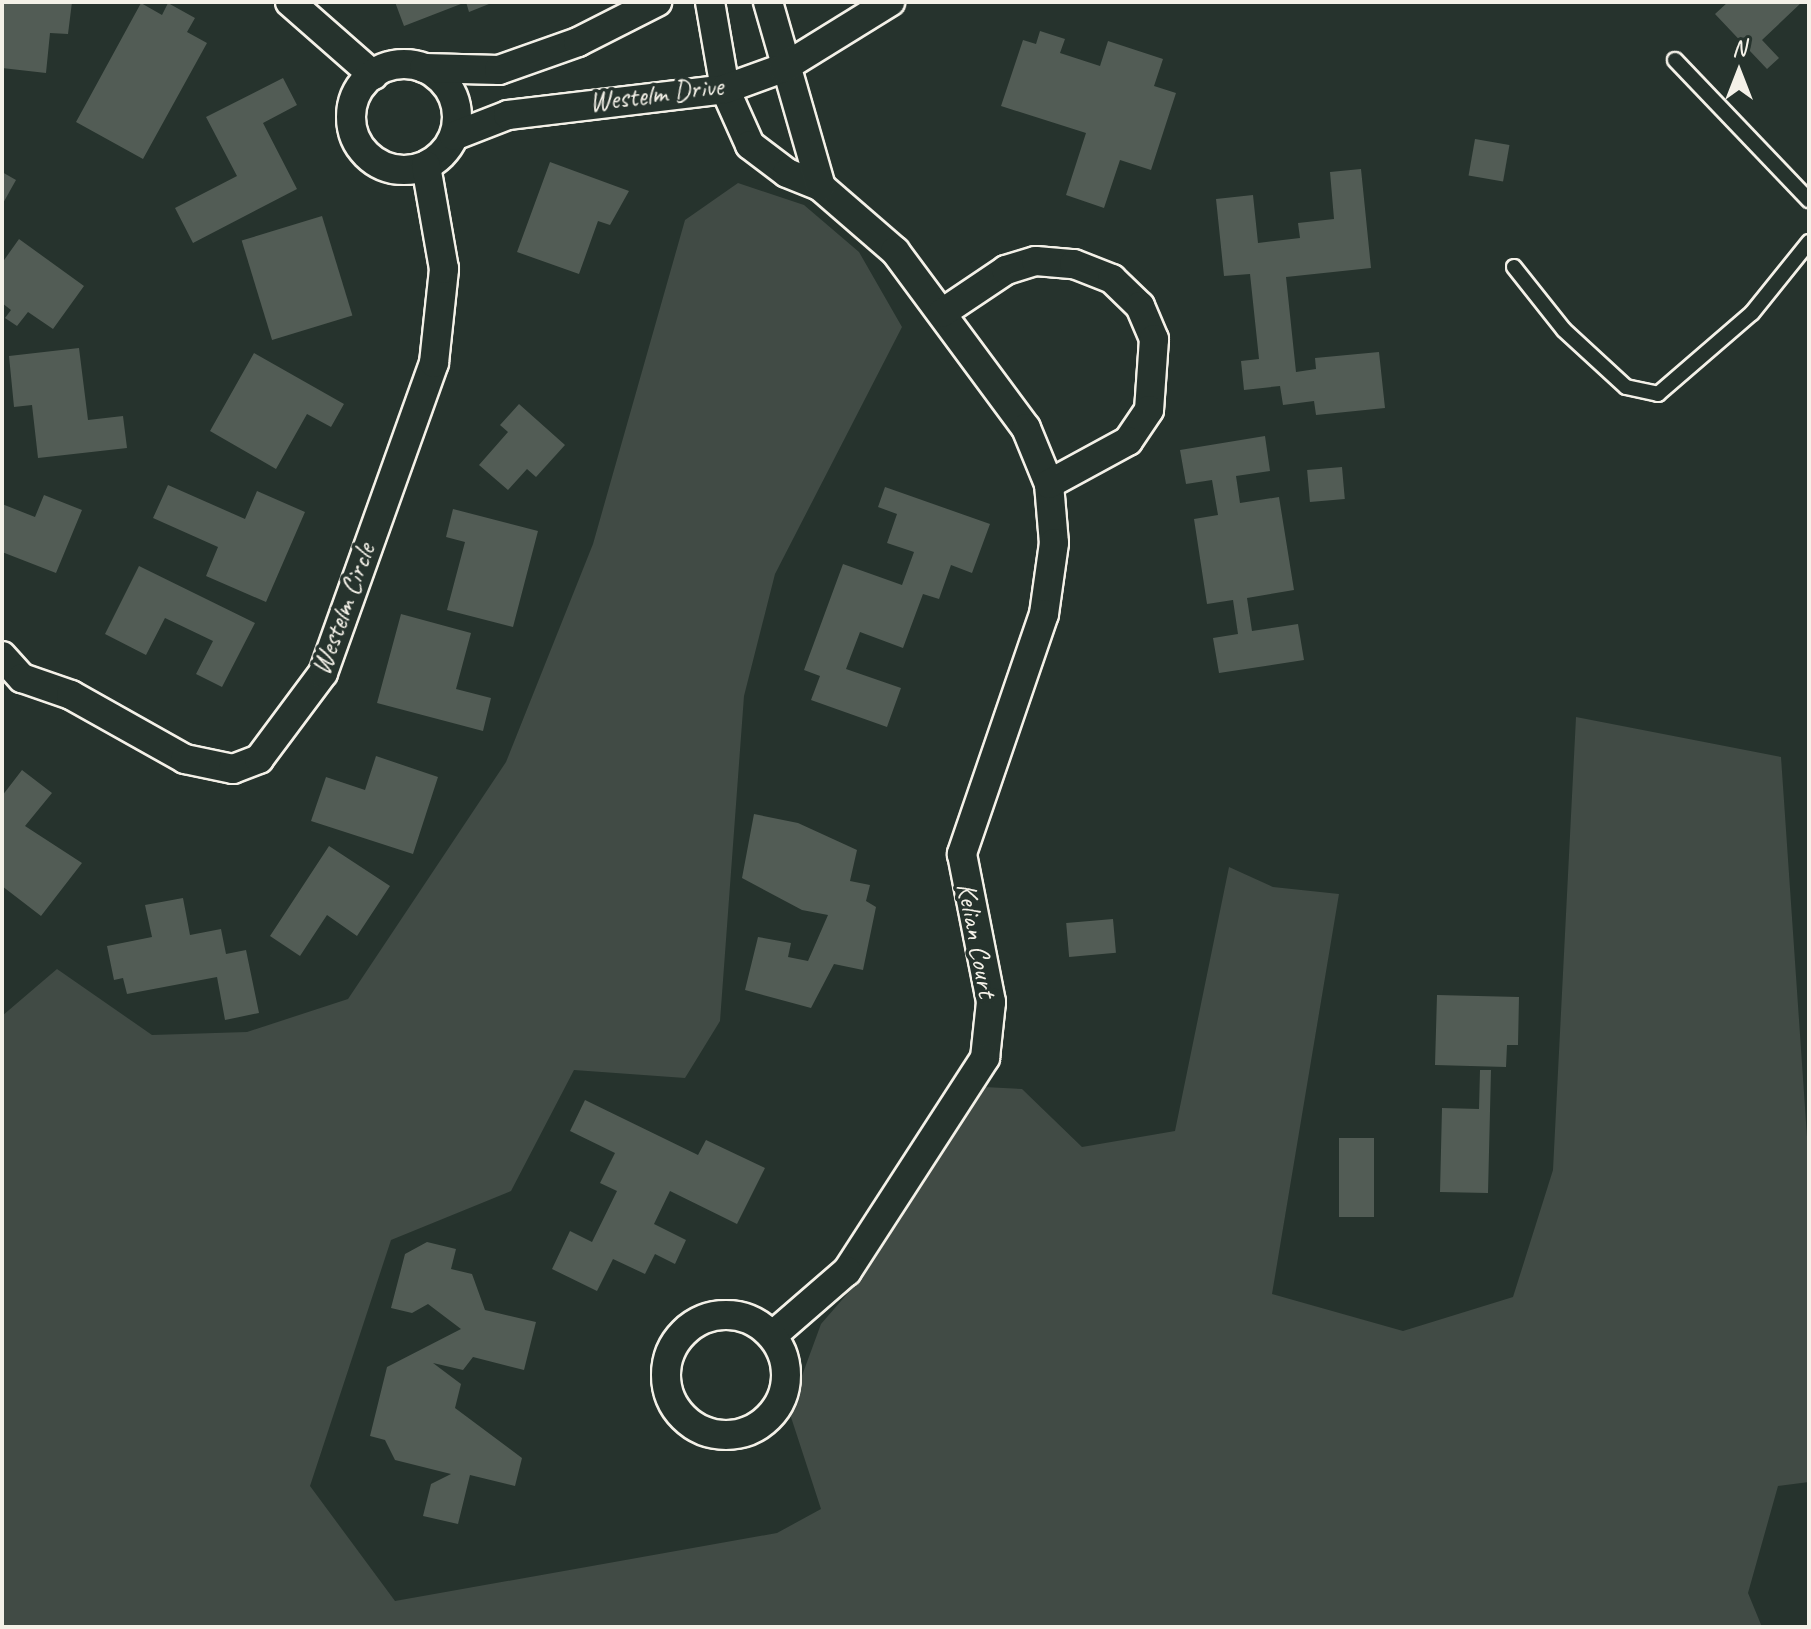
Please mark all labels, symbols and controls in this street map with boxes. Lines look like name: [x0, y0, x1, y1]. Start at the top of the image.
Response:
north arrow: [1699, 32, 1779, 112]
text: N: [1732, 34, 1746, 62]
street label: Westelm Drive: [587, 69, 725, 119]
street label: Westelm Circle: [304, 539, 382, 679]
street label: Kelian Court: [949, 880, 1005, 1000]

